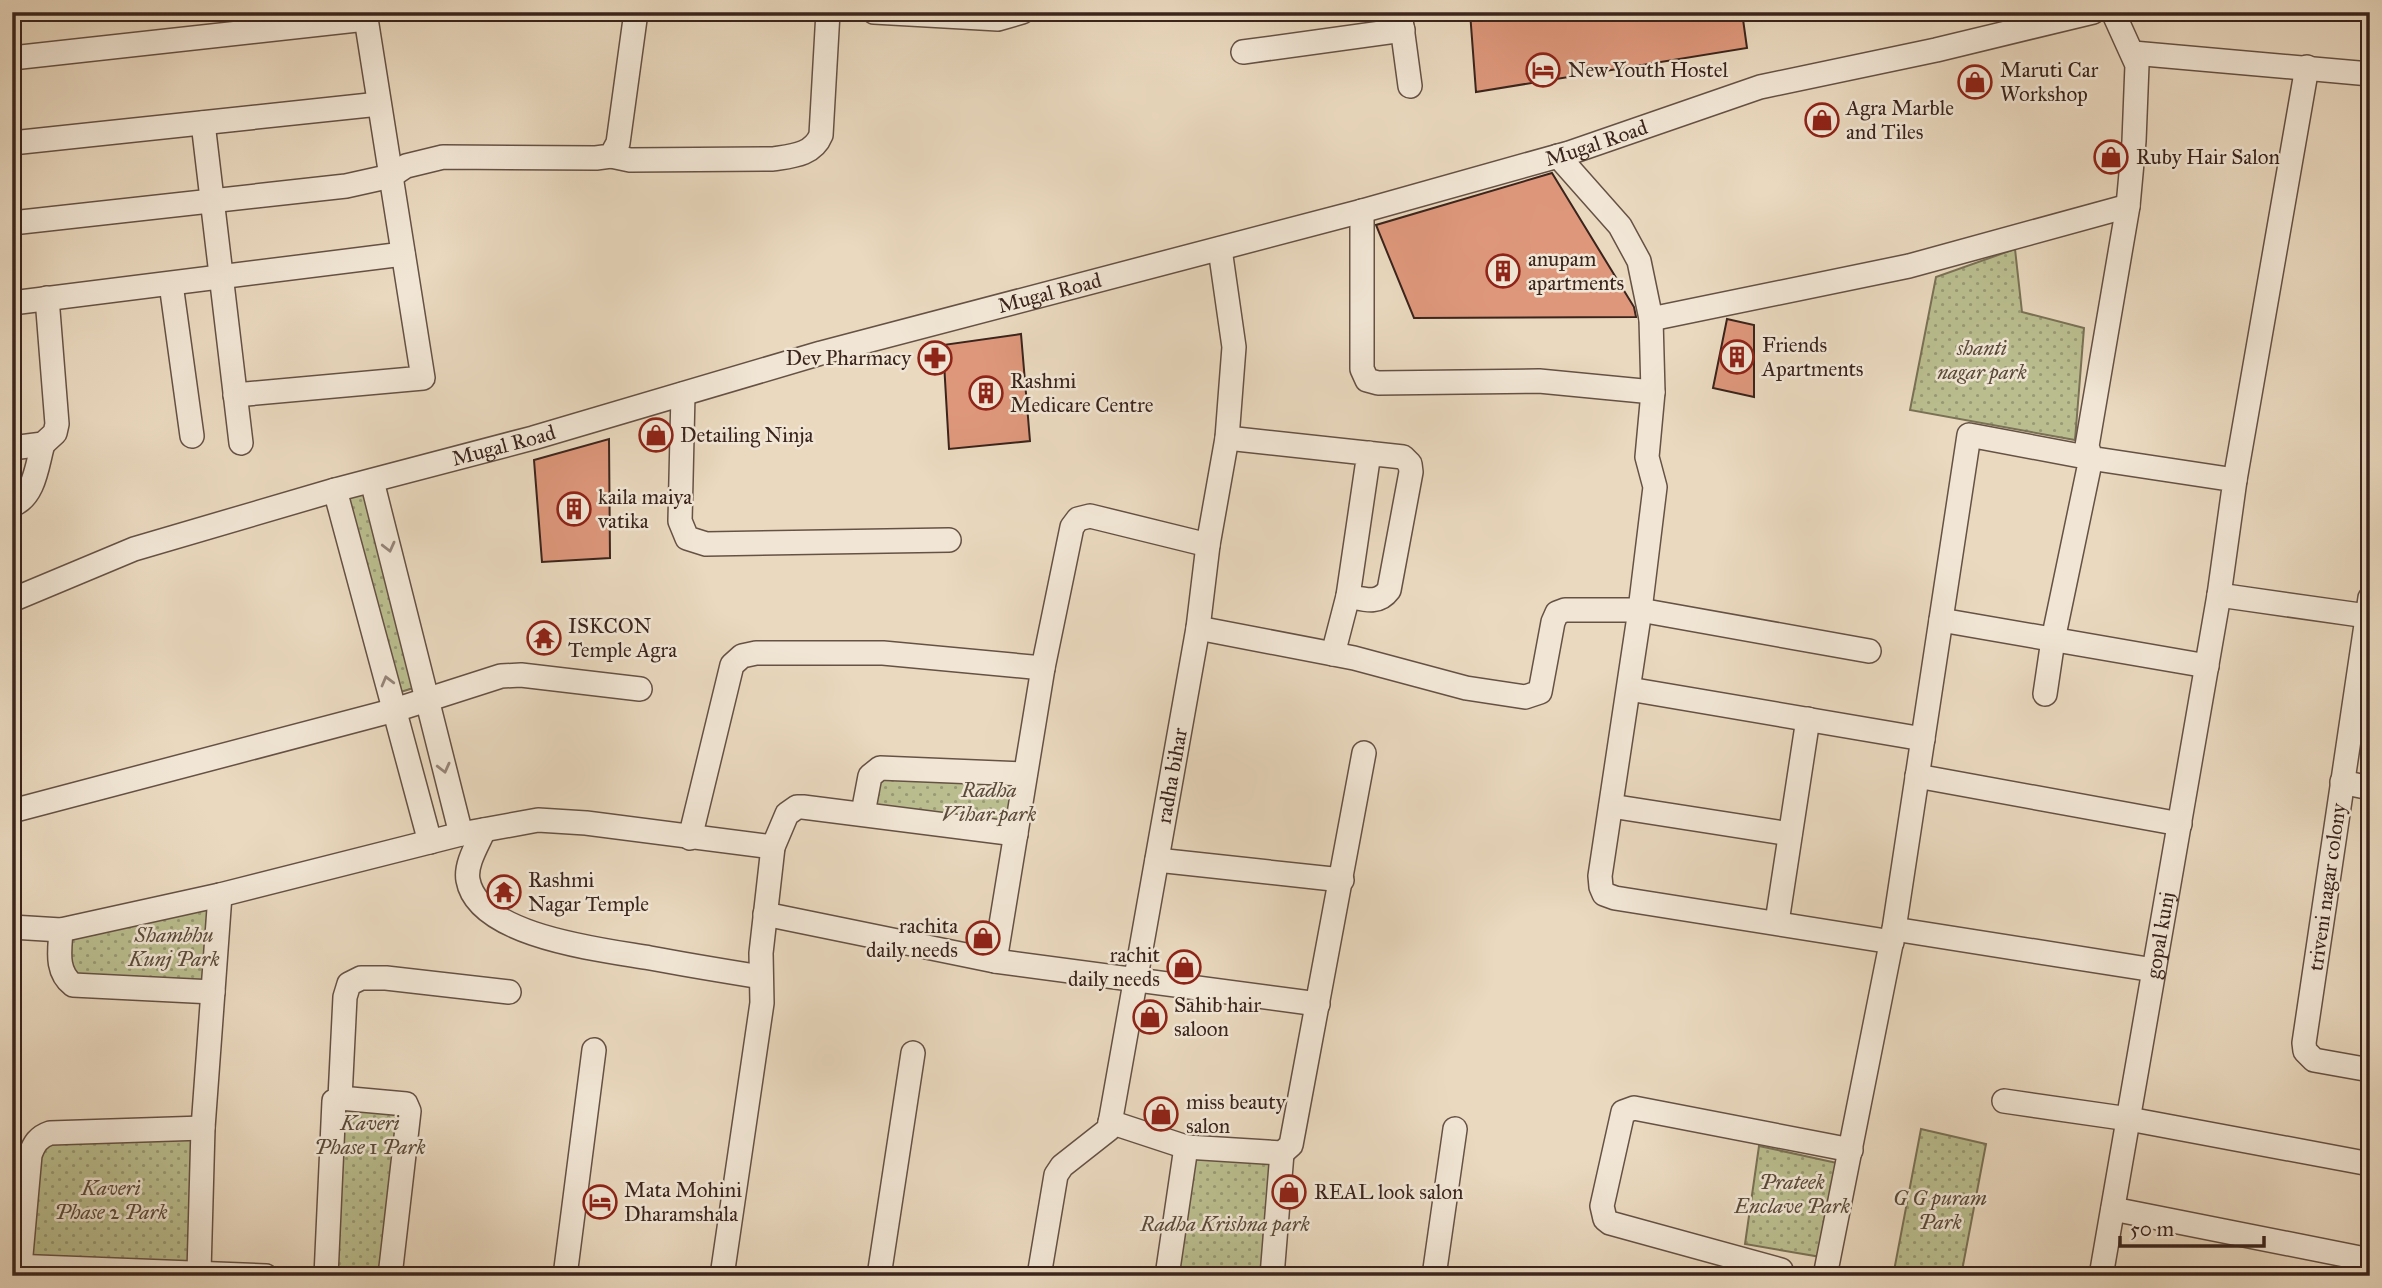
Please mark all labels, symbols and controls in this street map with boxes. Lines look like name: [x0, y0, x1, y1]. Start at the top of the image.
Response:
hotel icon: New Youth Hostel: [1524, 51, 1562, 89]
place label: New Youth Hostel: [1568, 57, 1728, 83]
place label: Maruti Car Workshop: [2000, 57, 2099, 107]
shop icon: Maruti Car Workshop: [1956, 63, 1994, 101]
place label: Agra Marble and Tiles: [1845, 95, 1954, 145]
shop icon: Agra Marble and Tiles: [1803, 101, 1841, 139]
street label: Mugal Road: [1542, 114, 1651, 172]
shop icon: Ruby Hair Salon: [2092, 138, 2130, 176]
place label: Ruby Hair Salon: [2136, 144, 2280, 170]
place label: anupam apartments: [1528, 246, 1624, 296]
building icon: anupam apartments: [1484, 252, 1522, 290]
street label: Mugal Road: [995, 267, 1105, 319]
place label: Friends Apartments: [1761, 332, 1864, 382]
park label: shanti nagar park: [1937, 335, 2028, 385]
building icon: Friends Apartments: [1718, 338, 1756, 376]
pharmacy icon: Dev Pharmacy: [916, 339, 954, 377]
place label: Dev Pharmacy: [785, 345, 912, 371]
place label: Rashmi Medicare Centre: [1010, 368, 1154, 418]
building icon: Rashmi Medicare Centre: [967, 374, 1005, 412]
shop icon: Detailing Ninja: [637, 416, 675, 454]
street label: Mugal Road: [449, 419, 559, 472]
place label: Detailing Ninja: [680, 422, 814, 448]
place label: kaila maiya vatika: [597, 484, 692, 534]
building icon: kaila maiya vatika: [555, 490, 593, 528]
one-way arrow: [381, 541, 395, 553]
place label: ISKCON Temple Agra: [568, 613, 677, 663]
temple icon: ISKCON Temple Agra: [525, 619, 563, 657]
one-way arrow: [381, 675, 395, 687]
street label: radha bihar: [1151, 726, 1193, 825]
one-way arrow: [436, 761, 450, 773]
park label: Radha Vihar park: [942, 777, 1037, 827]
street label: triveni nagar colony: [2302, 800, 2352, 973]
place label: Rashmi Nagar Temple: [528, 867, 649, 917]
temple icon: Rashmi Nagar Temple: [485, 873, 523, 911]
street label: gopal kunj: [2140, 890, 2180, 980]
place label: rachita daily needs: [866, 913, 958, 963]
shop icon: rachita daily needs: [964, 919, 1002, 957]
park label: Shambhu Kunj Park: [128, 922, 220, 972]
place label: rachit daily needs: [1068, 942, 1161, 992]
shop icon: rachit daily needs: [1165, 948, 1203, 986]
place label: Sahib hair saloon: [1174, 992, 1261, 1042]
shop icon: Sahib hair saloon: [1131, 998, 1169, 1036]
place label: miss beauty salon: [1186, 1089, 1287, 1139]
shop icon: miss beauty salon: [1142, 1095, 1180, 1133]
park label: Kaveri Phase 1 Park: [314, 1110, 426, 1160]
park label: Prateek Enclave Park: [1733, 1169, 1851, 1219]
shop icon: REAL look salon: [1270, 1173, 1308, 1211]
park label: Kaveri Phase 2 Park: [54, 1175, 168, 1225]
place label: Mata Mohini Dharamshala: [624, 1177, 742, 1227]
place label: REAL look salon: [1314, 1179, 1463, 1205]
hotel icon: Mata Mohini Dharamshala: [581, 1183, 619, 1221]
park label: G G puram Park: [1893, 1185, 1987, 1235]
scale bar: [2120, 1204, 2263, 1248]
park label: Radha Krishna park: [1139, 1211, 1310, 1237]
text: 50 m: [2130, 1216, 2175, 1242]

